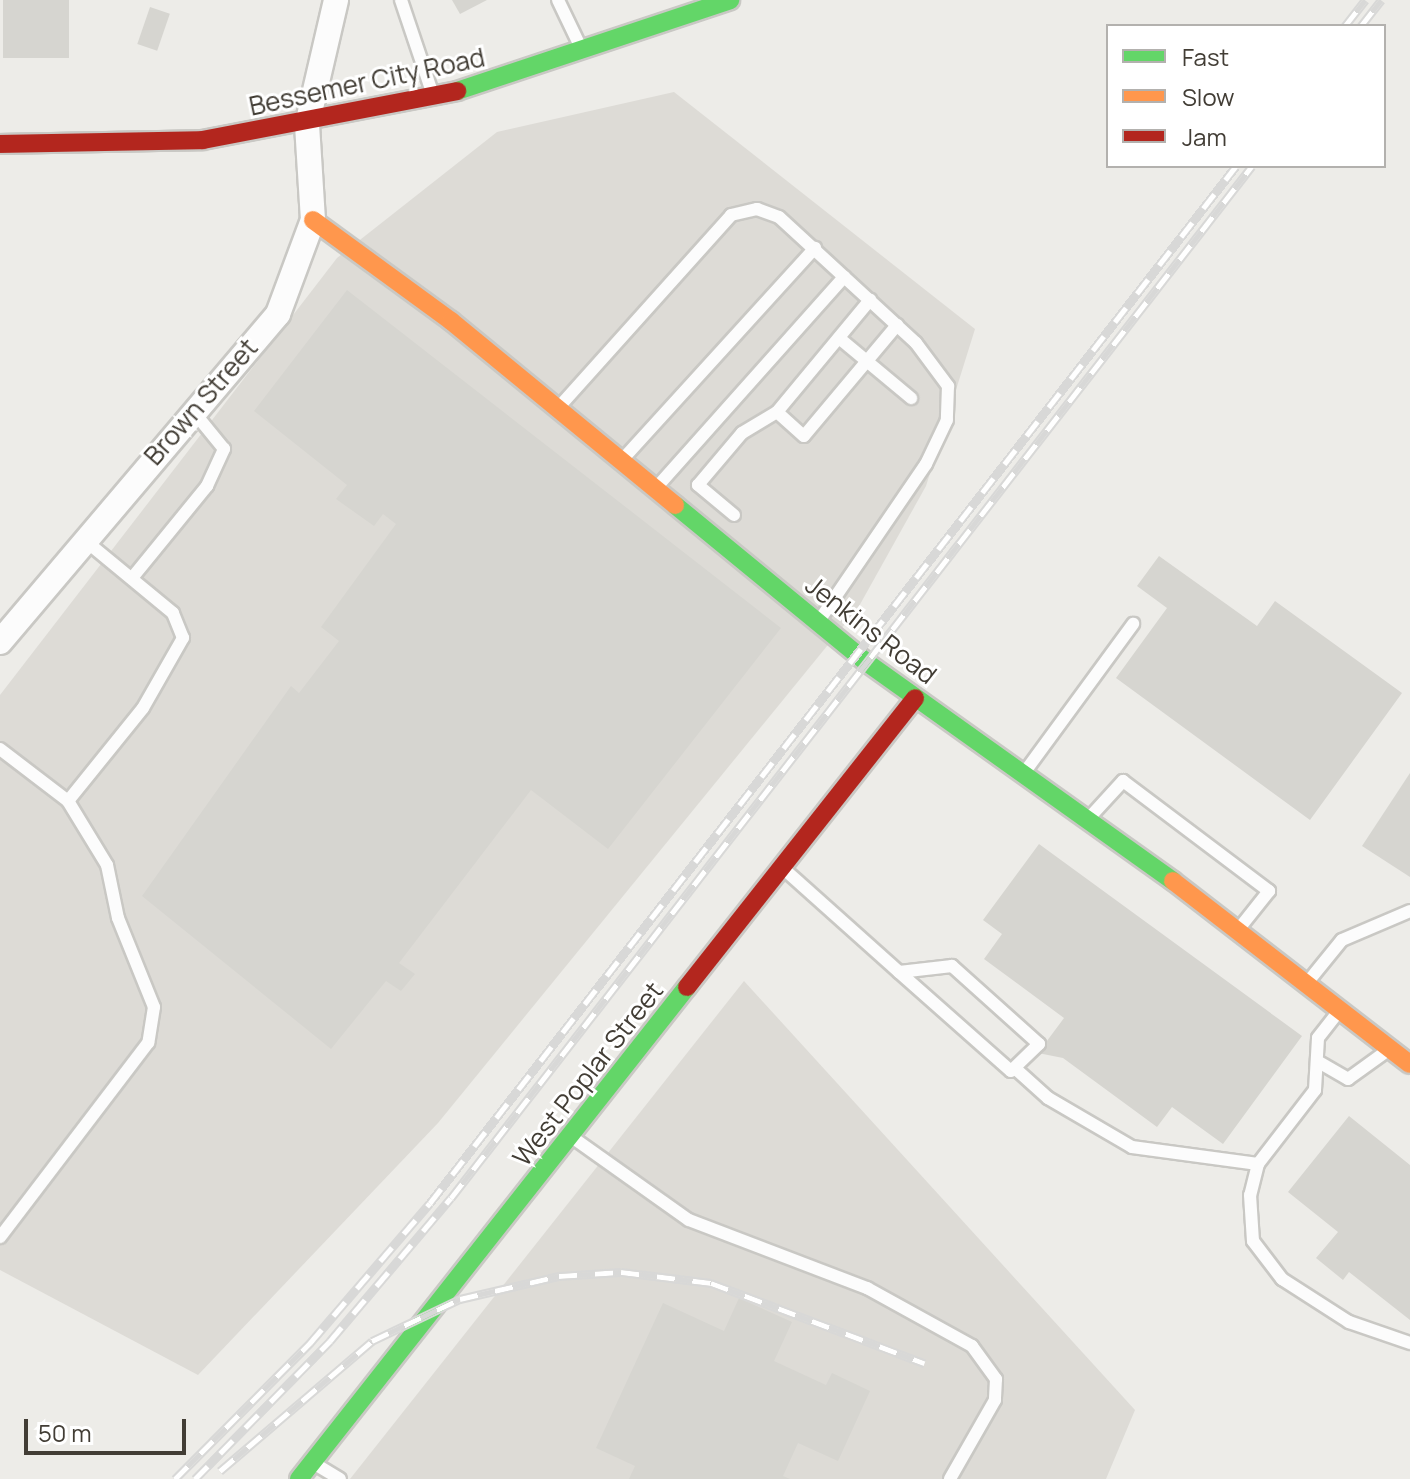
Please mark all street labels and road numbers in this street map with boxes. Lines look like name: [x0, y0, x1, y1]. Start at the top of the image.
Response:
street label: Bessemer City Road: [246, 42, 488, 122]
street label: Brown Street: [138, 333, 264, 471]
street label: Jenkins Road: [799, 569, 943, 691]
street label: West Poplar Street: [506, 976, 670, 1172]

